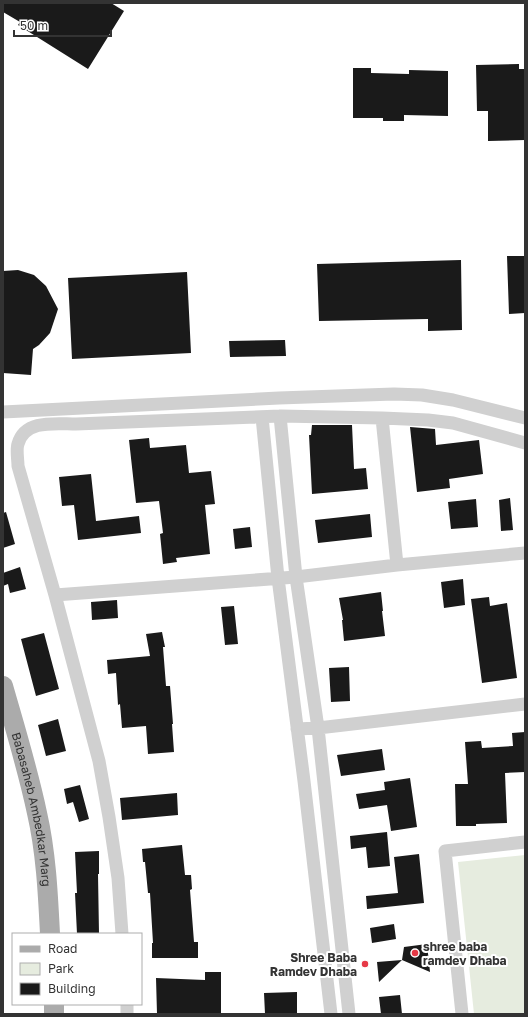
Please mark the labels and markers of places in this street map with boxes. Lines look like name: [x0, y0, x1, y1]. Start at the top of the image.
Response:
place label: shree baba ramdev Dhaba: [423, 939, 507, 968]
marker: shree baba ramdev Dhaba: [410, 948, 420, 958]
place label: Shree Baba Ramdev Dhaba: [270, 950, 357, 979]
marker: Shree Baba Ramdev Dhaba: [360, 959, 370, 969]

